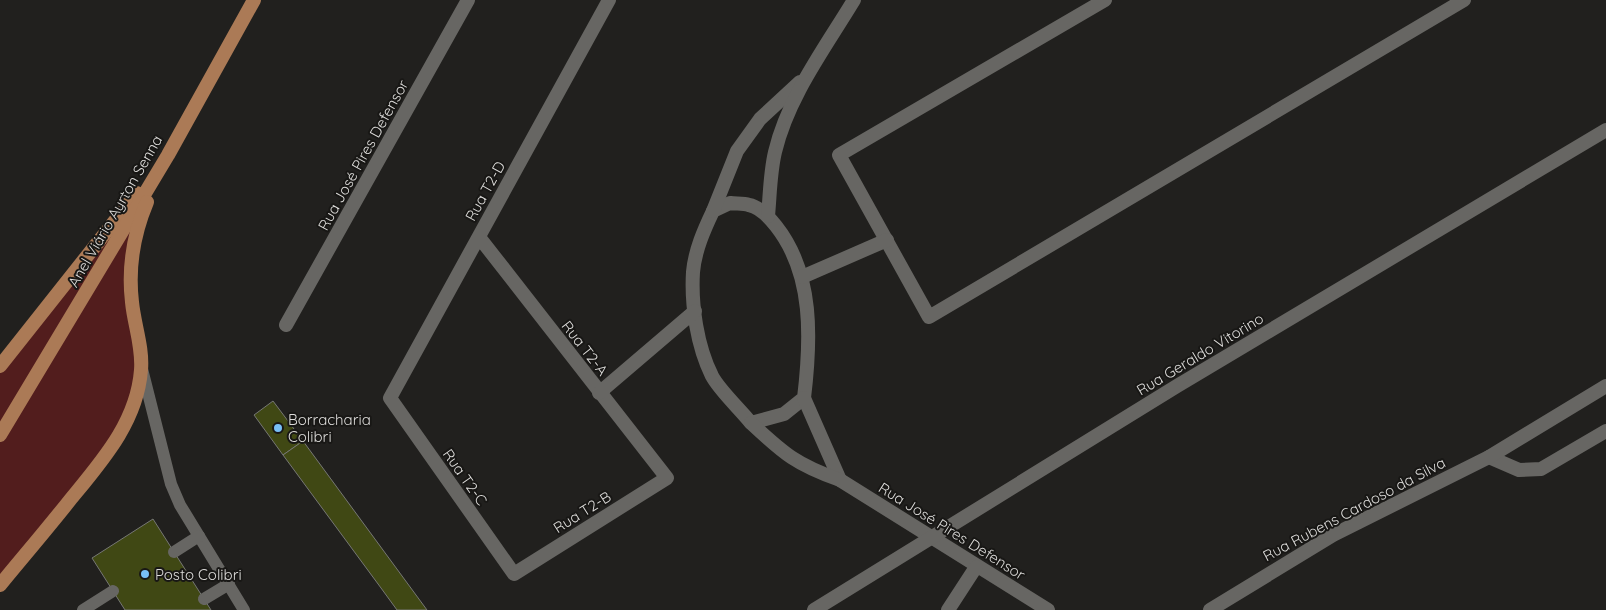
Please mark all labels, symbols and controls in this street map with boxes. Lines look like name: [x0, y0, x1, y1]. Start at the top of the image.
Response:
street label: Rua José Pires Defensor: [314, 76, 412, 234]
street label: Anel Viário Ayrton Senna: [64, 132, 166, 290]
street label: Rua T2-D: [461, 158, 509, 224]
street label: Rua Geraldo Vitorino: [1133, 309, 1267, 399]
street label: Rua T2-A: [558, 317, 613, 380]
place label: Borracharia Colibri: [288, 410, 371, 446]
marker: Borracharia Colibri: [272, 422, 284, 434]
street label: Rua T2-C: [439, 445, 491, 509]
street label: Rua Rubens Cardoso da Silva: [1259, 453, 1449, 565]
street label: Rua José Pires Defensor: [875, 478, 1029, 584]
street label: Rua T2-B: [550, 487, 615, 537]
place label: Posto Colibri: [155, 565, 242, 584]
marker: Posto Colibri: [139, 568, 151, 580]

